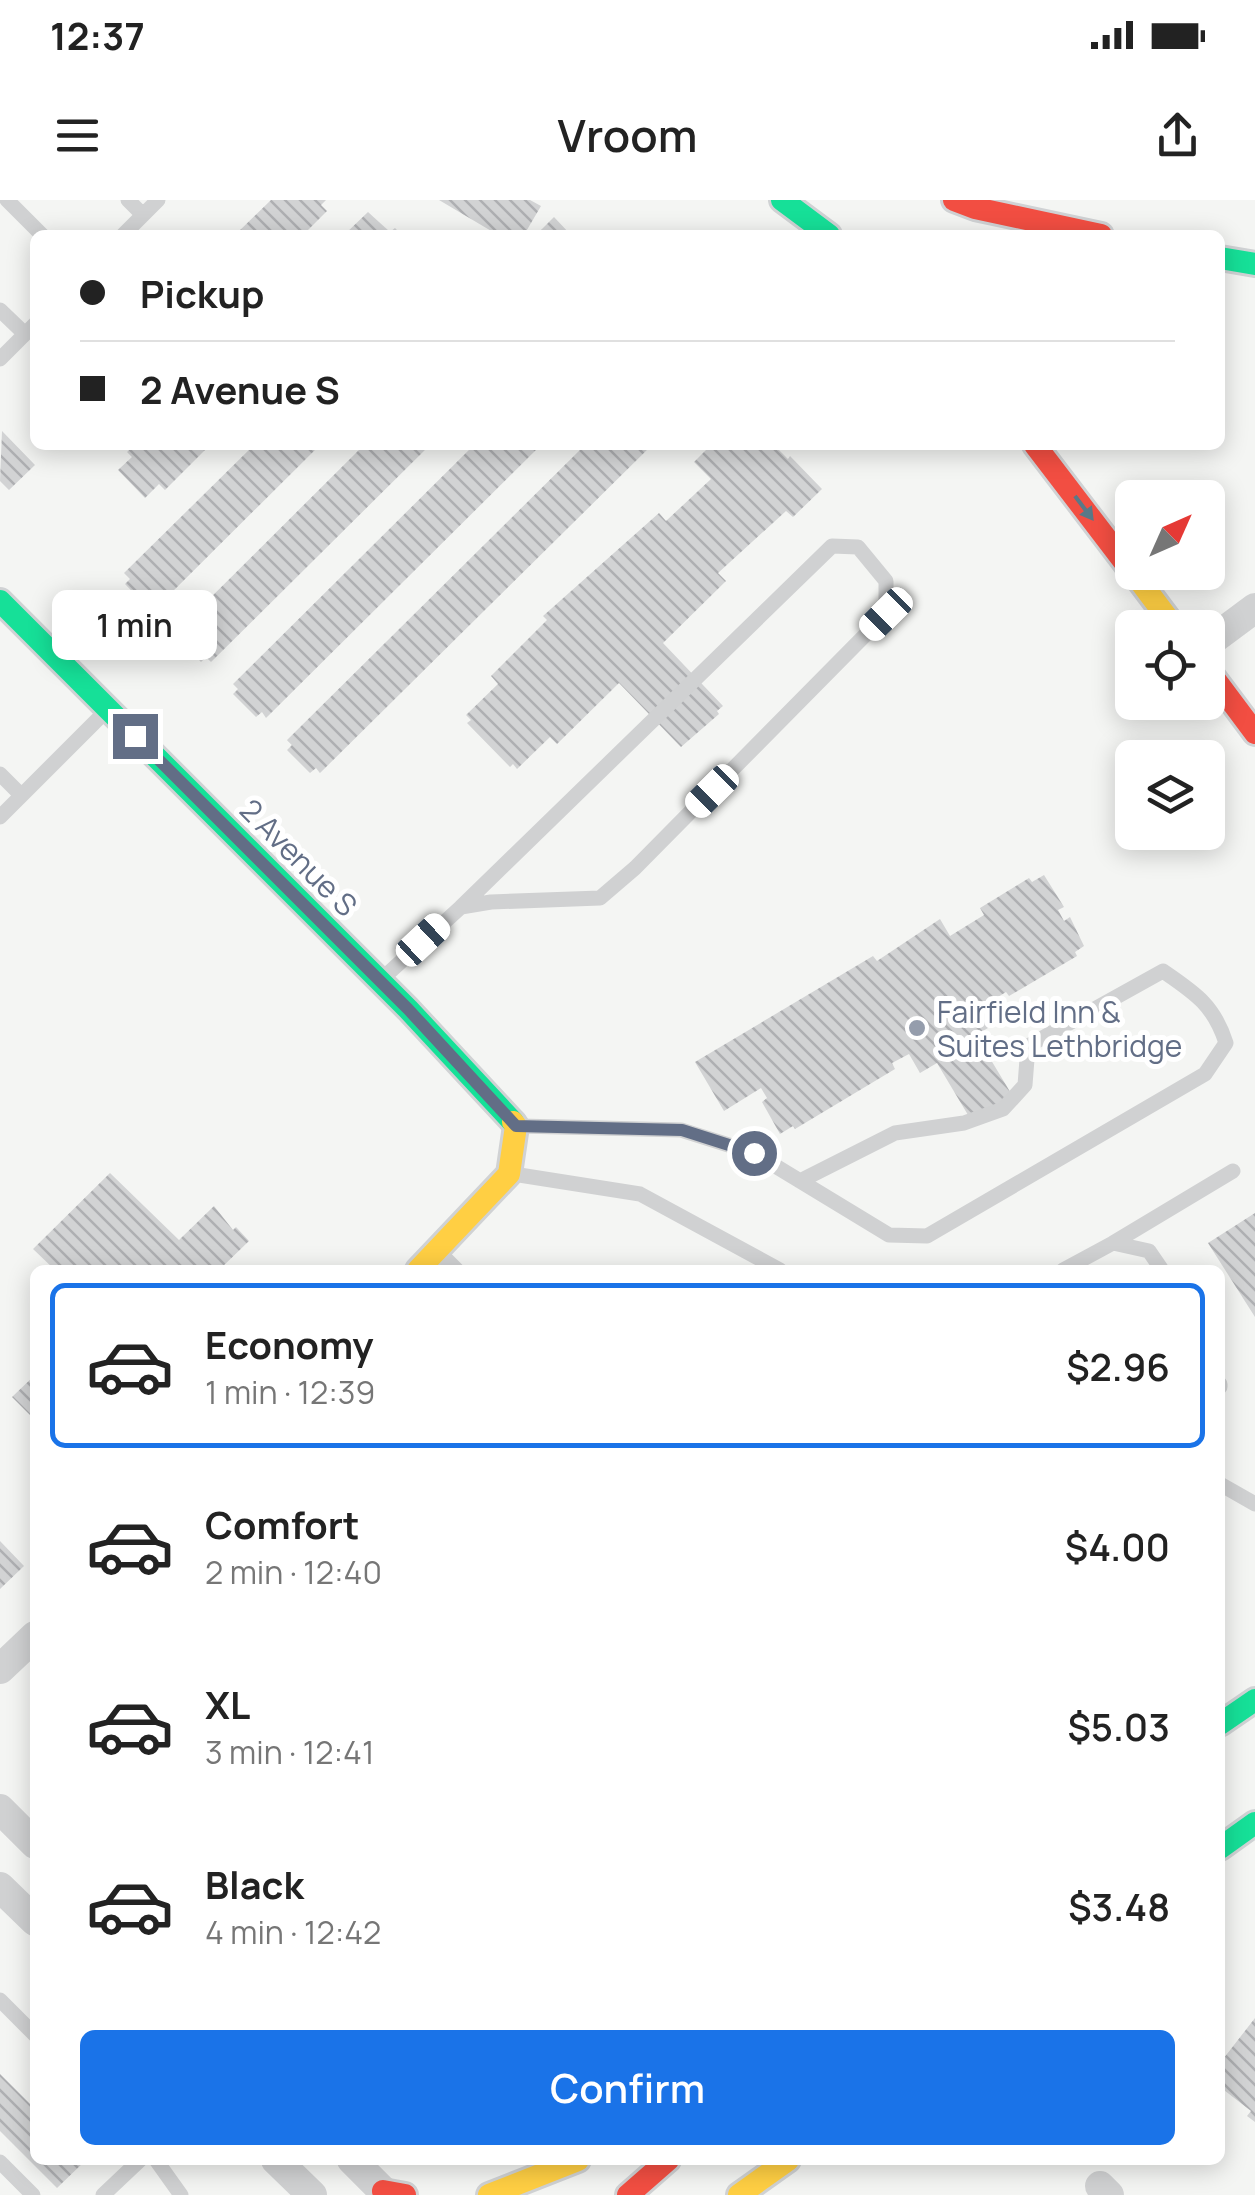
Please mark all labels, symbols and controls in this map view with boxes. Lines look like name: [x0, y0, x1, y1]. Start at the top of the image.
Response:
text: 12:37: [50, 9, 145, 61]
text: Vroom: [558, 104, 697, 166]
icon: menu: [50, 108, 105, 163]
icon: share: [1150, 108, 1205, 163]
text: Pickup: [140, 267, 264, 319]
text: 2 Avenue S: [140, 363, 340, 415]
north arrow: [1115, 480, 1225, 590]
map controls: [1115, 480, 1225, 850]
one-way arrow: [1074, 495, 1094, 521]
car: [854, 582, 918, 646]
callout: 1 min: [52, 591, 218, 661]
text: 1 min: [96, 603, 173, 647]
button: locate: [1115, 610, 1225, 720]
route end: [113, 714, 158, 759]
button: layers: [1115, 740, 1225, 850]
car: [680, 759, 744, 823]
street label: 2 Avenue S: [231, 789, 367, 925]
car: [391, 909, 455, 971]
place label: Fairfield Inn & Suites Lethbridge: [937, 991, 1182, 1066]
marker: Fairfield Inn & Suites Lethbridge: [906, 1017, 928, 1039]
route start: [732, 1131, 777, 1176]
text: Economy: [205, 1318, 374, 1370]
icon: car: [85, 1321, 175, 1411]
text: $2.96: [1066, 1340, 1170, 1392]
text: 1 min · 12:39: [205, 1370, 375, 1414]
text: Comfort: [205, 1498, 359, 1550]
icon: car: [85, 1501, 175, 1591]
text: $4.00: [1065, 1520, 1170, 1572]
text: 2 min · 12:40: [205, 1550, 382, 1594]
text: XL: [205, 1678, 250, 1730]
icon: car: [85, 1681, 175, 1771]
text: $5.03: [1067, 1700, 1170, 1752]
text: 3 min · 12:41: [205, 1730, 374, 1774]
text: Black: [205, 1858, 304, 1910]
icon: car: [85, 1861, 175, 1951]
text: $3.48: [1068, 1880, 1170, 1932]
text: 4 min · 12:42: [205, 1910, 381, 1954]
button: Confirm: [80, 2030, 1175, 2145]

